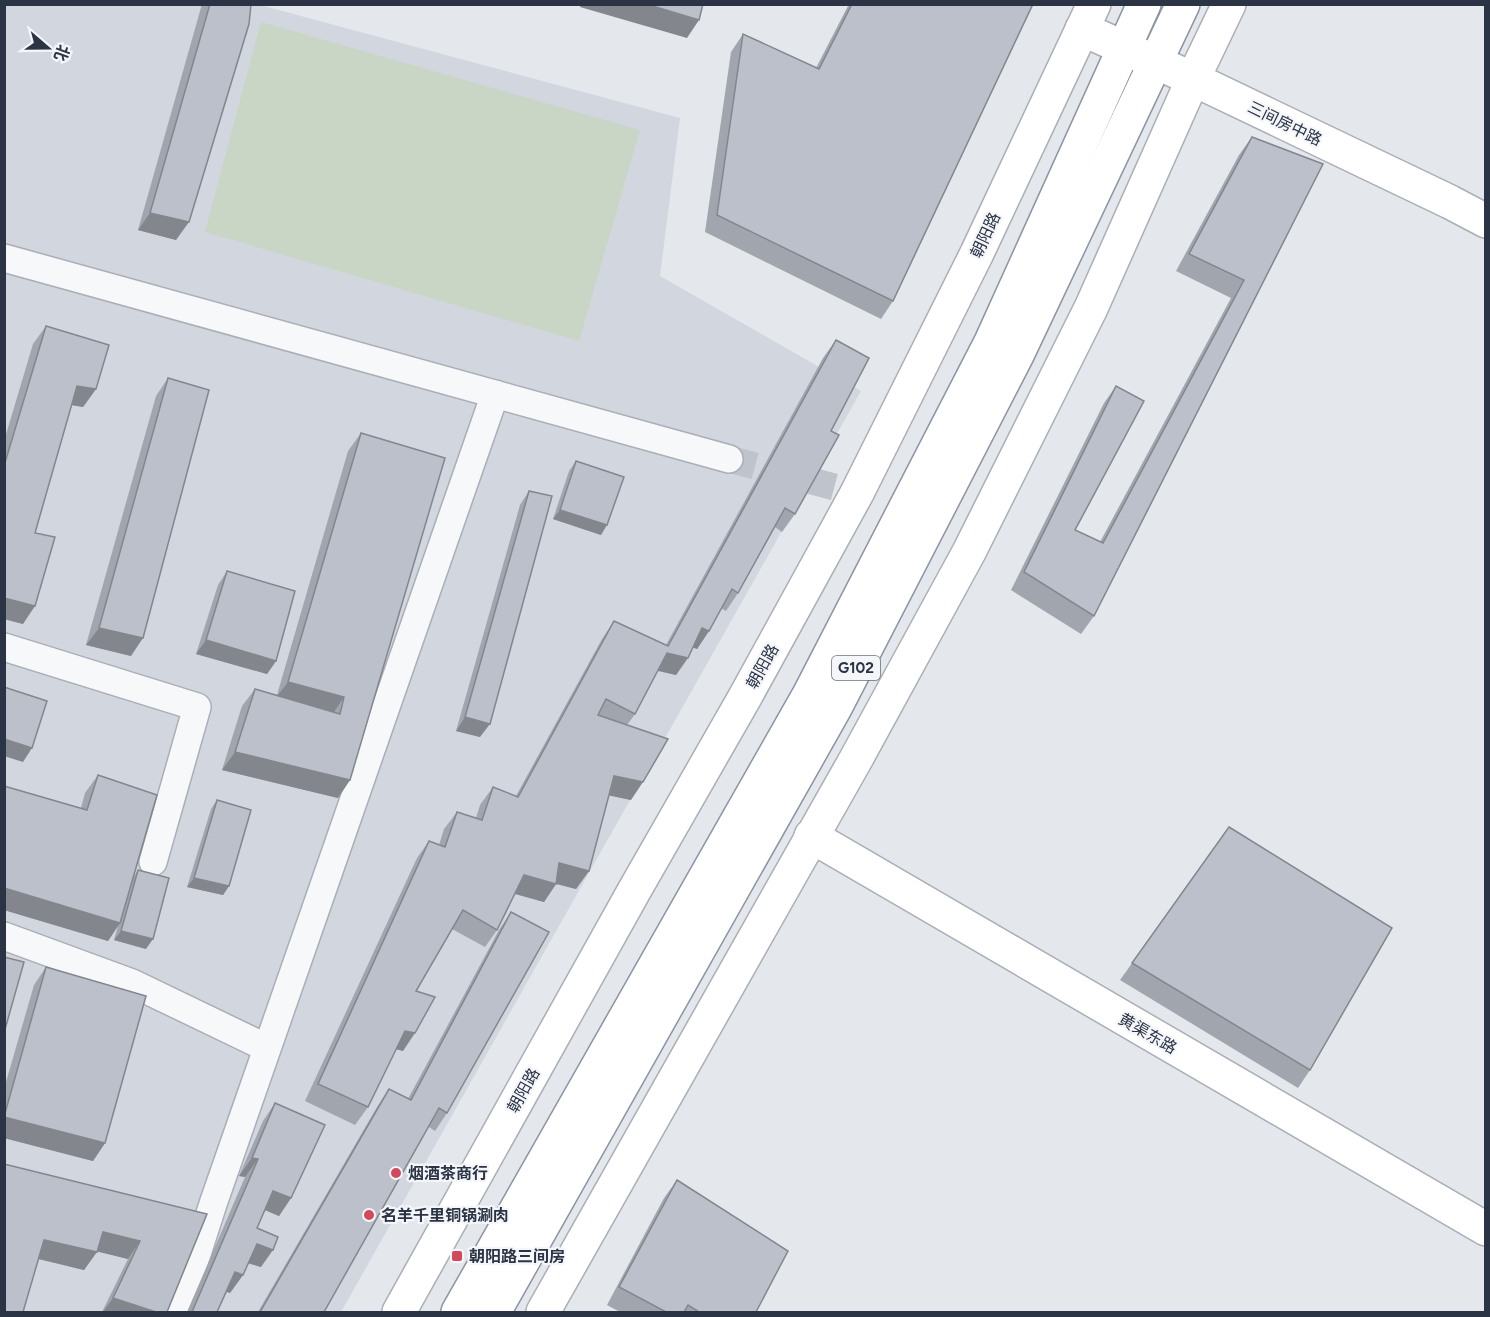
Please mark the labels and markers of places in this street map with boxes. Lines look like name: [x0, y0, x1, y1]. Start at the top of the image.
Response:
place label: 烟酒茶商行: [408, 1164, 488, 1183]
marker: 烟酒茶商行: [389, 1166, 403, 1180]
place label: 名羊千里铜锅涮肉: [381, 1206, 509, 1225]
marker: 名羊千里铜锅涮肉: [362, 1208, 376, 1222]
place label: 朝阳路三间房: [469, 1247, 565, 1266]
marker: 朝阳路三间房: [450, 1249, 464, 1263]

